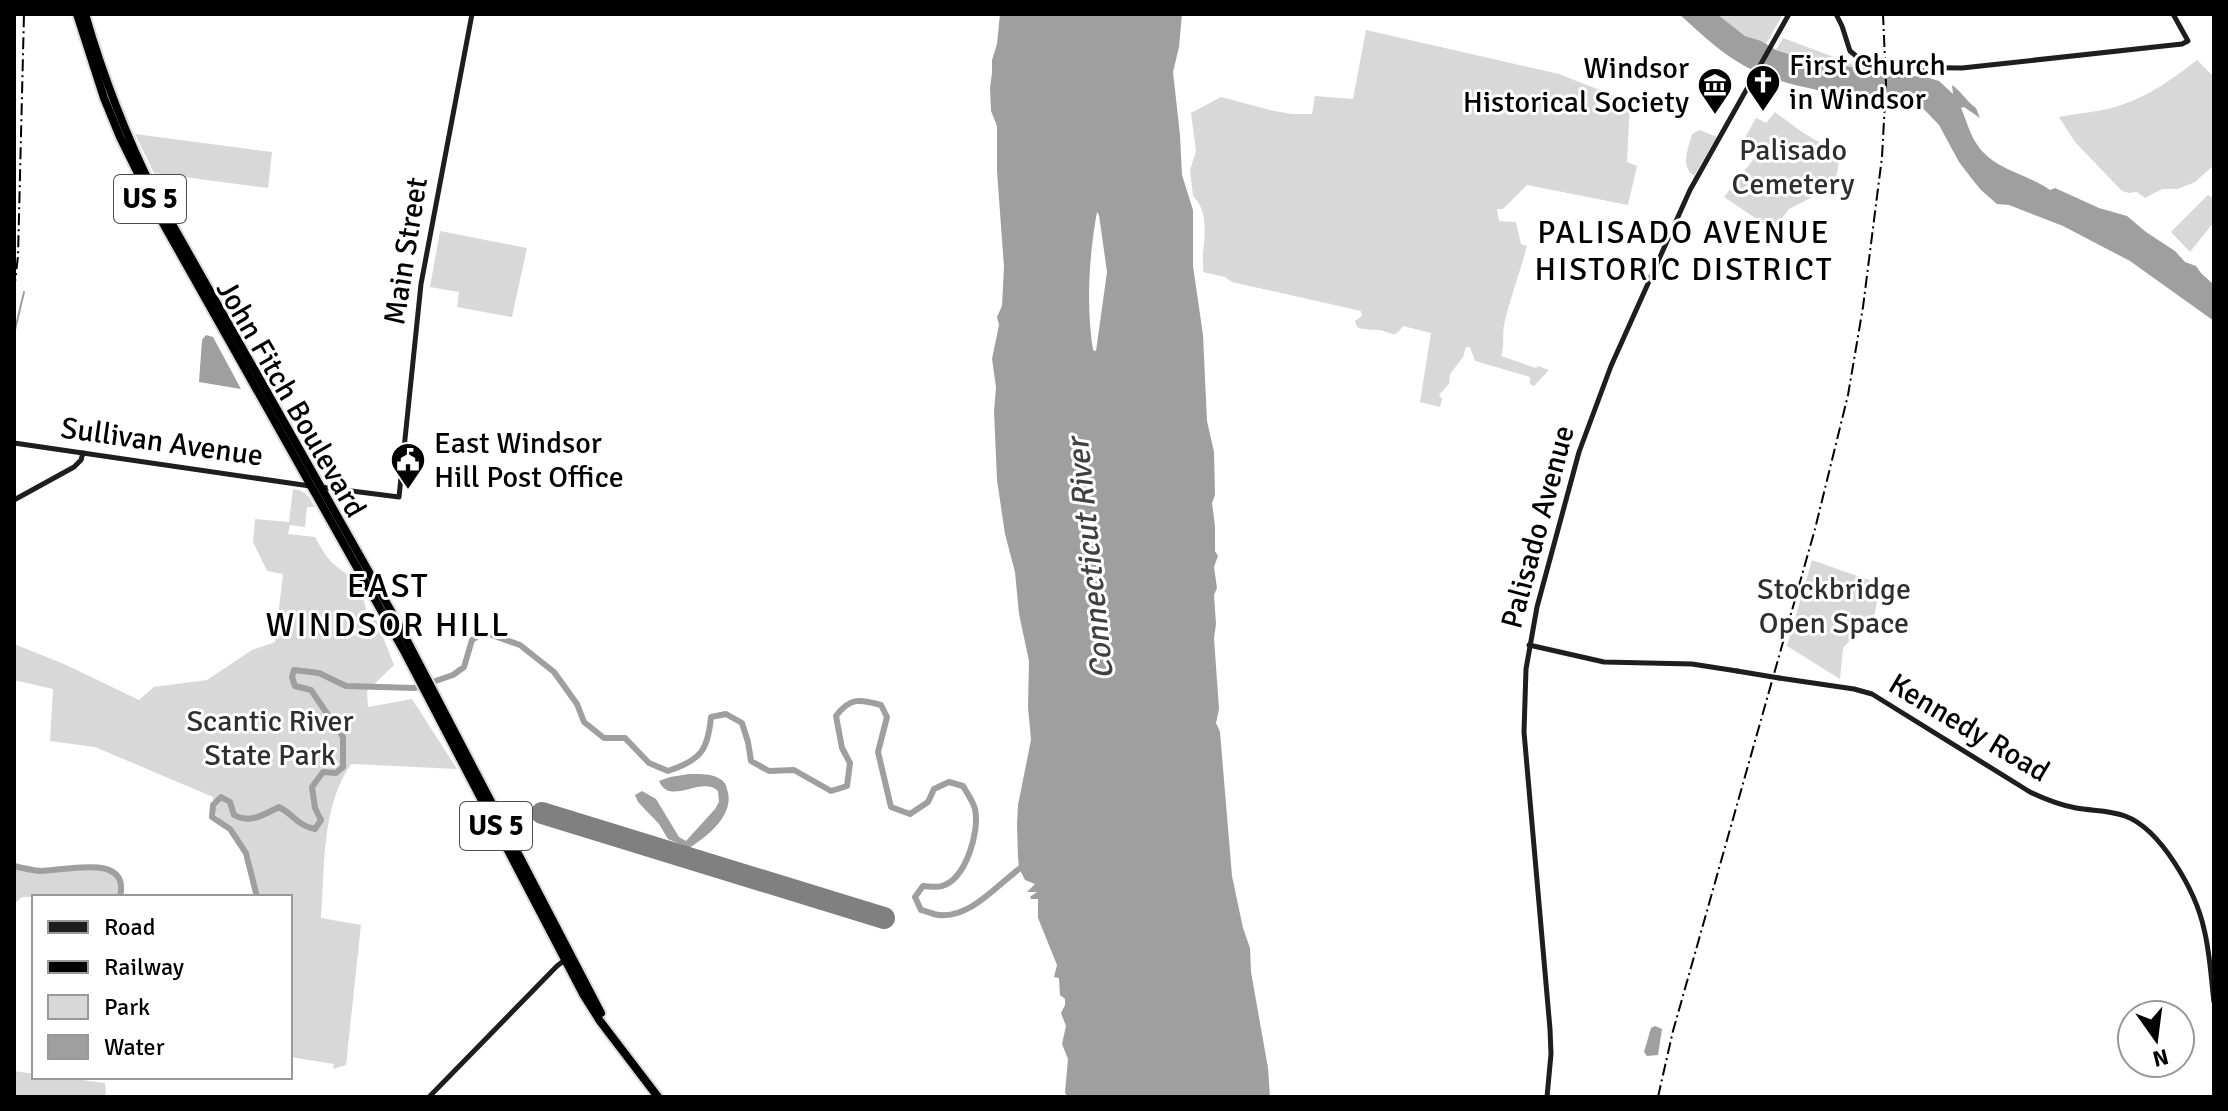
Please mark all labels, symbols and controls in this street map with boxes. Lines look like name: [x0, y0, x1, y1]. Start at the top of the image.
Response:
place label: First Church in Windsor: [1789, 47, 1946, 118]
place label: Windsor Historical Society: [1463, 50, 1689, 121]
church icon: First Church in Windsor: [1744, 63, 1782, 113]
museum icon: Windsor Historical Society: [1696, 66, 1734, 116]
park label: Palisado Cemetery: [1732, 132, 1854, 203]
road number: US 5: [114, 175, 186, 223]
street label: Main Street: [376, 175, 436, 327]
district label: PALISADO AVENUE HISTORIC DISTRICT: [1534, 213, 1834, 289]
street label: John Fitch Boulevard: [208, 274, 374, 524]
street label: Sullivan Avenue: [59, 410, 265, 474]
street label: Palisado Avenue: [1493, 421, 1583, 633]
place label: East Windsor Hill Post Office: [434, 425, 624, 496]
water label: Connecticut River: [1058, 432, 1122, 681]
public building icon: East Windsor Hill Post Office: [389, 441, 427, 491]
district label: EAST WINDSOR HILL: [266, 565, 510, 646]
park label: Stockbridge Open Space: [1757, 571, 1911, 642]
street label: Kennedy Road: [1882, 666, 2056, 790]
park label: Scantic River State Park: [186, 703, 354, 774]
road number: US 5: [460, 802, 532, 850]
legend: [32, 895, 292, 1079]
text: Road: [104, 912, 155, 942]
text: Railway: [104, 952, 184, 982]
text: Park: [104, 992, 150, 1022]
north arrow: [2116, 999, 2196, 1079]
text: Water: [104, 1032, 165, 1062]
text: N: [2150, 1043, 2171, 1073]

